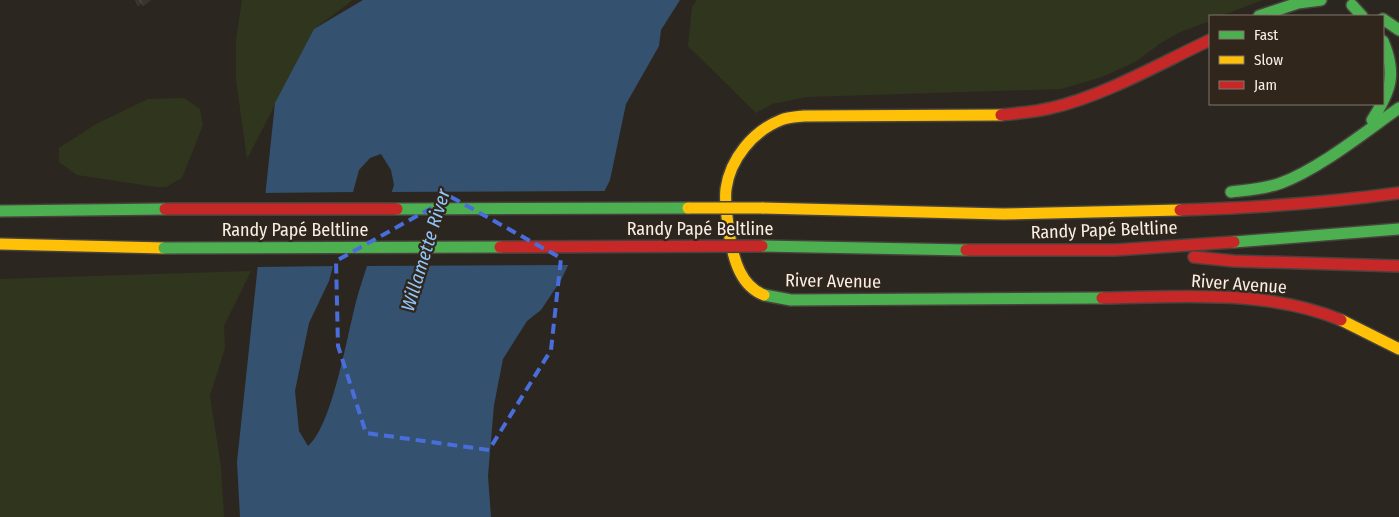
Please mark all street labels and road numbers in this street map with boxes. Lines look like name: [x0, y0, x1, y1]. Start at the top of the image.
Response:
street label: Randy Papé Beltline: [1030, 216, 1178, 244]
street label: Randy Papé Beltline: [627, 218, 773, 240]
street label: Randy Papé Beltline: [222, 219, 368, 241]
street label: River Avenue: [785, 269, 881, 293]
street label: River Avenue: [1190, 270, 1288, 298]

